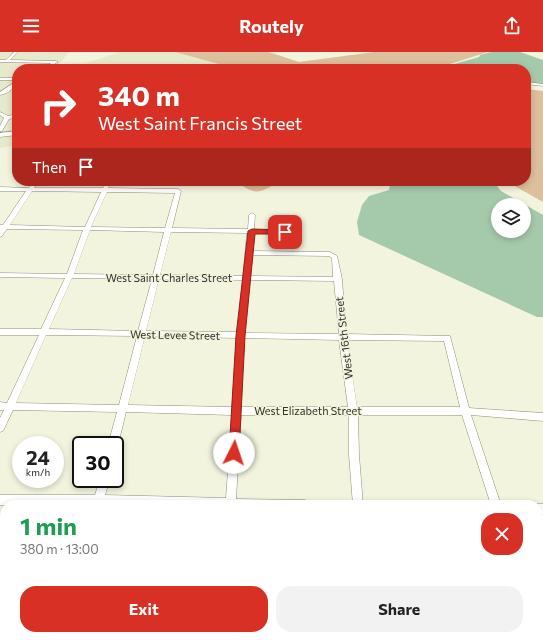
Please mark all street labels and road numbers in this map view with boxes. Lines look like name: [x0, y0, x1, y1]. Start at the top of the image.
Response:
street label: West Saint Charles Street: [106, 271, 233, 284]
street label: West 16th Street: [332, 295, 355, 380]
street label: West Levee Street: [130, 327, 221, 342]
street label: West Elizabeth Street: [254, 404, 362, 417]

